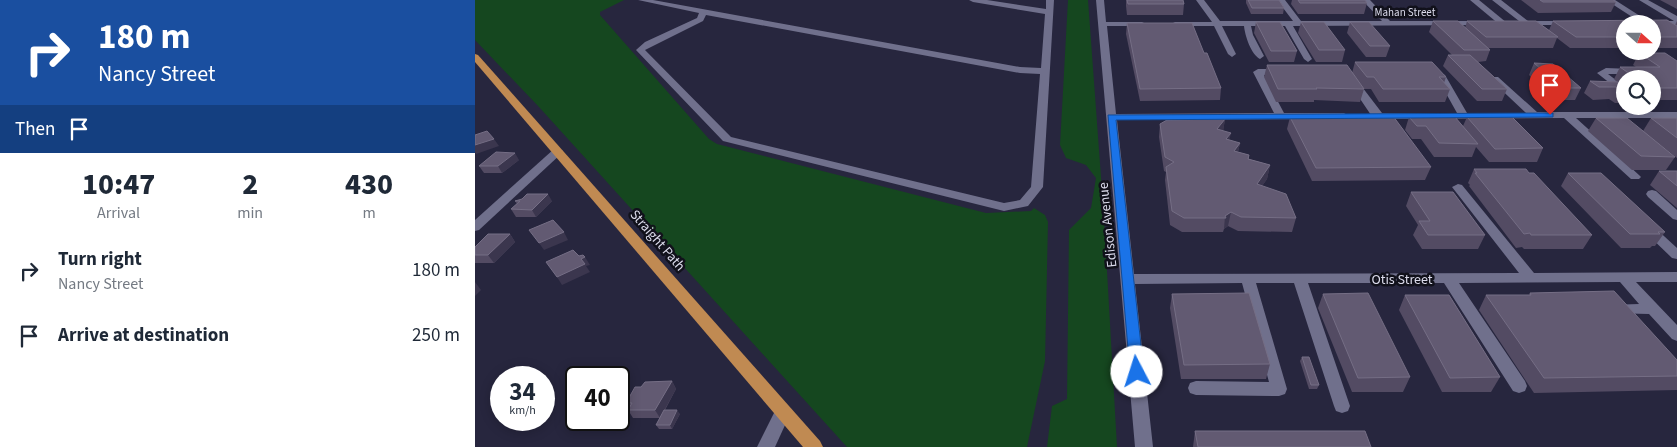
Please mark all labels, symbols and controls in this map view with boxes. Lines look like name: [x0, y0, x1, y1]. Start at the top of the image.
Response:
street label: Mahan Street: [1375, 5, 1436, 20]
text: 180 m: [98, 12, 190, 62]
north arrow: [1616, 15, 1661, 60]
map controls: [1616, 15, 1661, 115]
icon: right: [15, 20, 80, 85]
text: Nancy Street: [98, 58, 215, 90]
pin: [1529, 64, 1571, 115]
button: search: [1616, 70, 1661, 115]
icon: arrive: [1536, 71, 1564, 99]
icon: arrive: [65, 115, 93, 143]
text: Then: [15, 116, 55, 143]
text: 10:47: [82, 163, 155, 206]
text: 2: [242, 163, 258, 206]
text: 430: [345, 163, 393, 206]
street label: Edison Avenue: [1094, 181, 1122, 268]
text: Arrival: [97, 202, 140, 224]
text: min: [237, 202, 263, 224]
text: m: [362, 202, 376, 224]
street label: Straight Path: [625, 206, 690, 276]
text: Turn right: [58, 246, 142, 273]
icon: right: [15, 257, 43, 285]
text: 180 m: [412, 257, 460, 284]
street label: Otis Street: [1371, 270, 1433, 290]
text: Nancy Street: [58, 273, 143, 295]
icon: arrive: [15, 322, 43, 350]
text: Arrive at destination: [58, 322, 229, 349]
text: 250 m: [412, 322, 460, 349]
position arrow: [1110, 345, 1162, 397]
speed limit sign: 40: [565, 366, 630, 431]
text: 34: [509, 374, 536, 410]
text: km/h: [509, 402, 536, 419]

